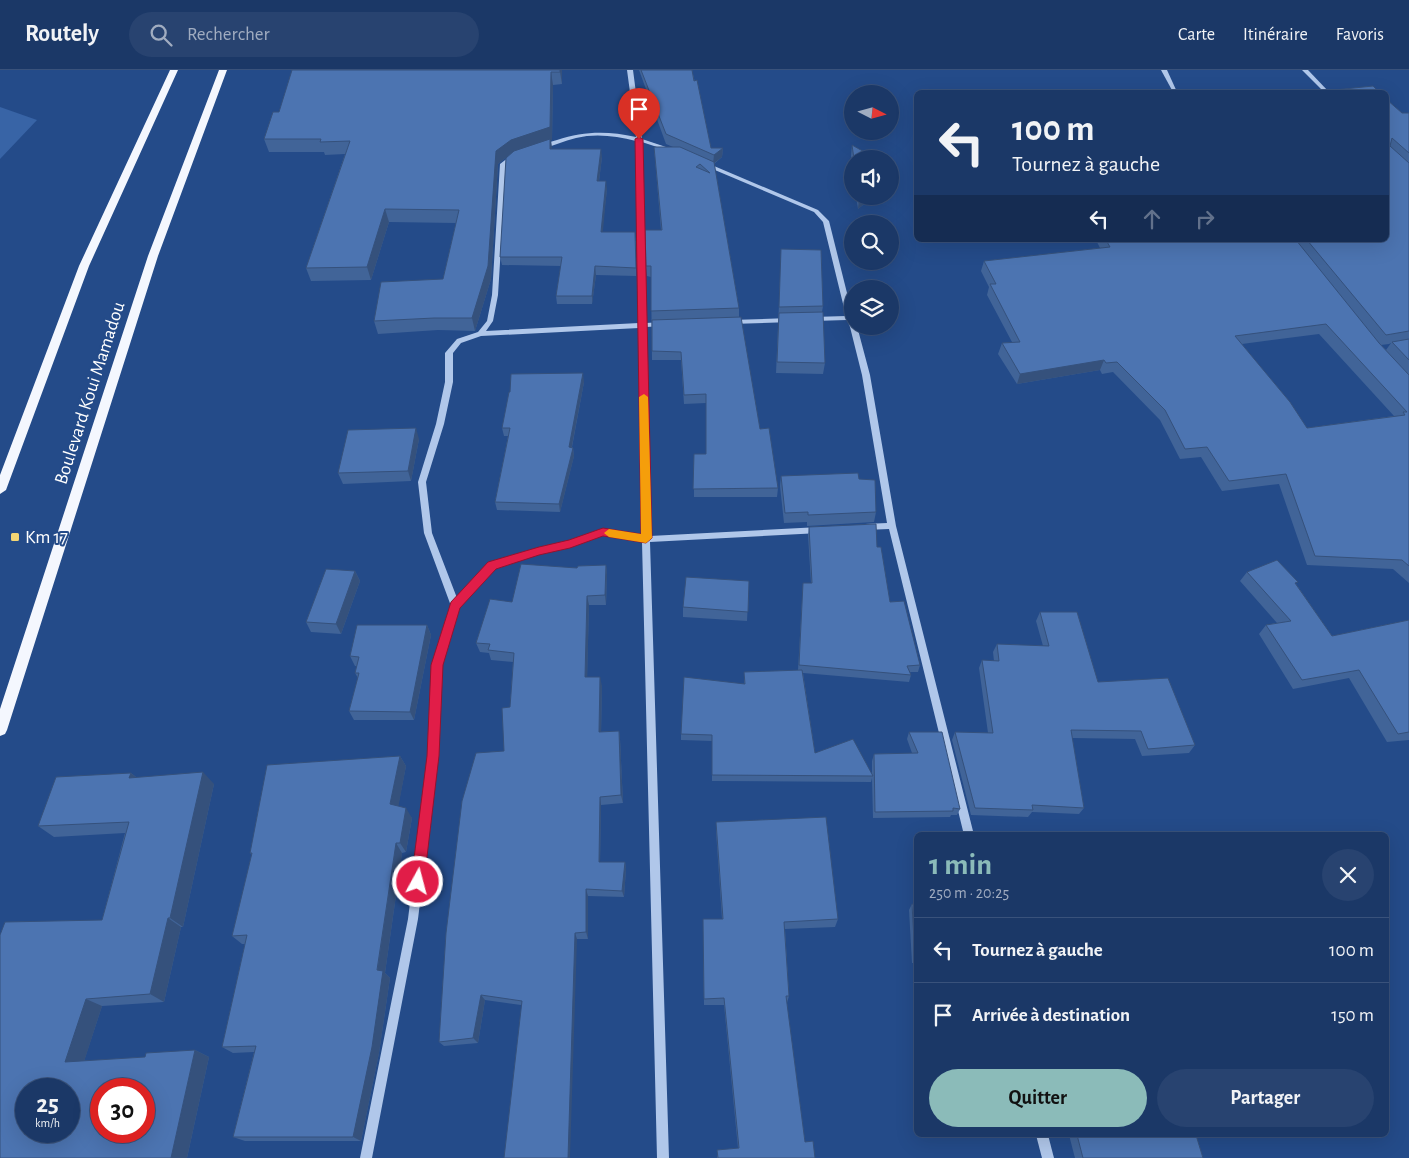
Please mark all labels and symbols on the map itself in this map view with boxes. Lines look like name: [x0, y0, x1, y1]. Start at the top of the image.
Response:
north arrow: [844, 85, 899, 140]
pin: [618, 88, 660, 139]
street label: Boulevard Koui Mamadou: [51, 299, 129, 487]
place label: Km 17: [25, 528, 68, 547]
marker: Km 17: [9, 531, 21, 543]
position arrow: [391, 855, 443, 907]
speed limit sign: 30: [90, 1078, 155, 1143]

